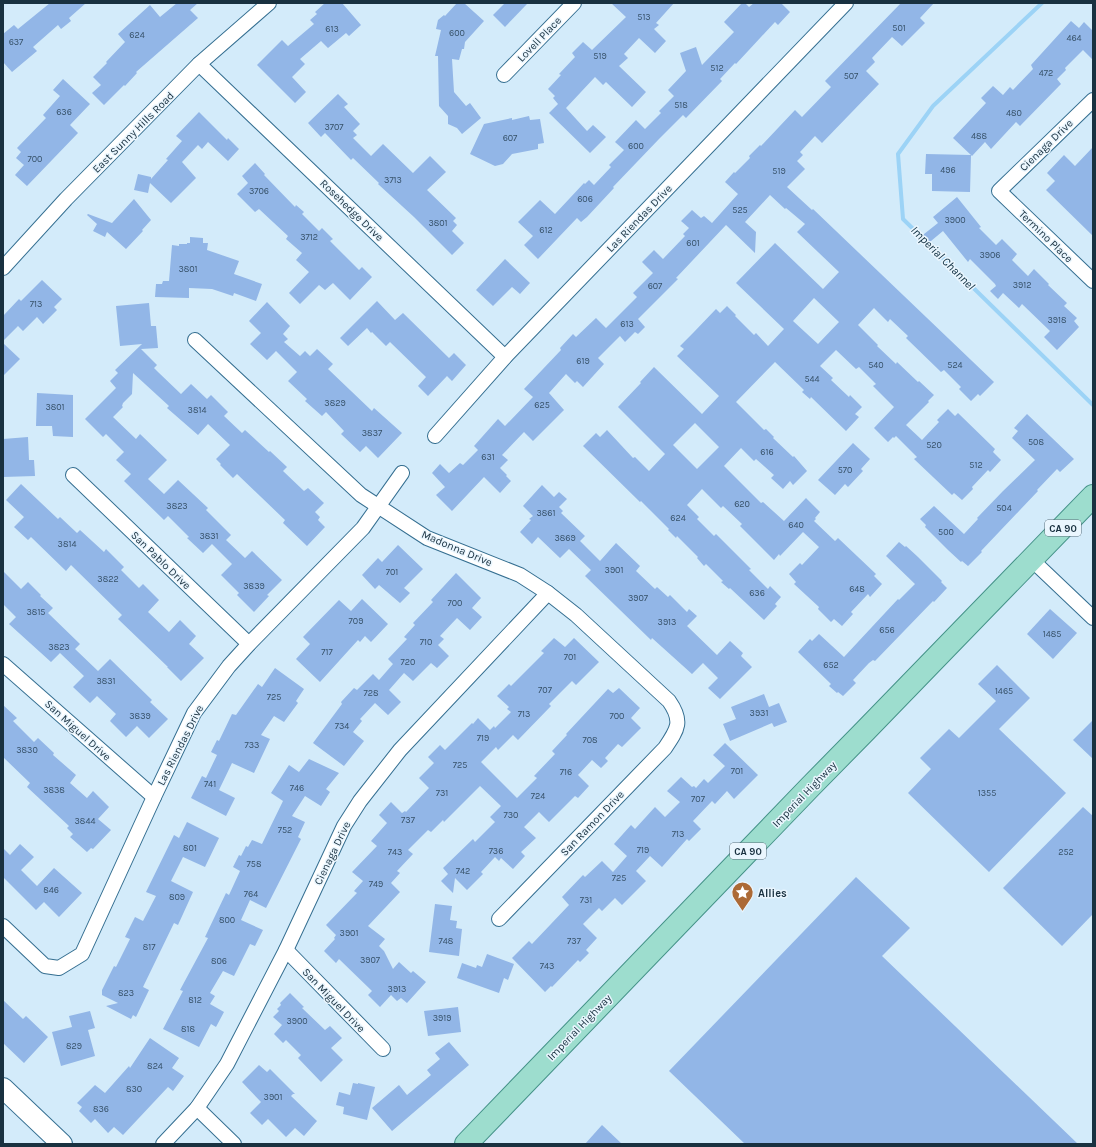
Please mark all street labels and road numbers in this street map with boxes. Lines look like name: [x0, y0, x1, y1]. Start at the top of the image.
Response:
street label: Lovell Place: [515, 14, 564, 65]
street label: East Sunny Hills Road: [90, 89, 177, 176]
street label: Cienaga Drive: [1017, 116, 1076, 174]
street label: Rosehedge Drive: [317, 177, 386, 244]
street label: Las Riendas Drive: [604, 182, 675, 255]
street label: Termino Place: [1016, 207, 1075, 265]
road number: CA 90: [1045, 520, 1081, 536]
street label: Madonna Drive: [419, 528, 494, 569]
street label: San Pablo Drive: [128, 529, 193, 592]
street label: San Miguel Drive: [42, 697, 114, 764]
street label: Las Riendas Drive: [155, 703, 206, 788]
street label: Imperial Highway: [769, 759, 839, 830]
street label: San Ramon Drive: [558, 788, 627, 859]
street label: Cienaga Drive: [311, 819, 354, 887]
road number: CA 90: [730, 843, 766, 859]
street label: San Miguel Drive: [300, 965, 368, 1035]
street label: Imperial Highway: [544, 992, 614, 1063]

